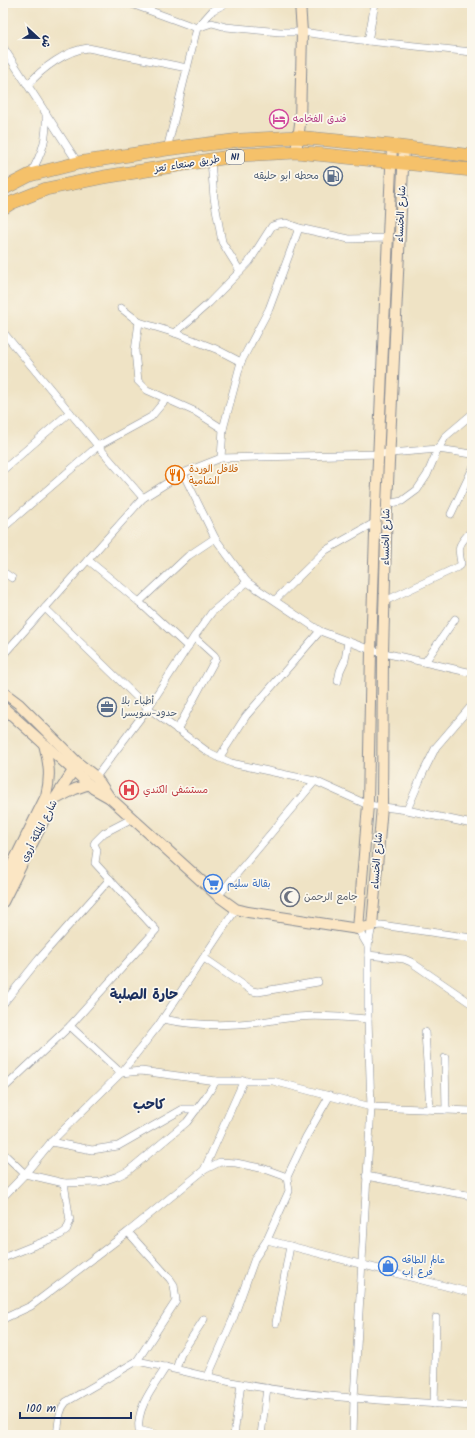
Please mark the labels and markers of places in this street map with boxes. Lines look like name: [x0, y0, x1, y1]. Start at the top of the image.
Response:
hotel icon: فندق الفخامه: [268, 108, 290, 130]
place label: فندق الفخامه: [293, 111, 347, 127]
fuel station icon: محطه ابو حليقه: [322, 165, 344, 187]
place label: محطه ابو حليقه: [254, 168, 319, 184]
place label: فلافل الوردة الشامية: [189, 461, 238, 489]
restaurant icon: فلافل الوردة الشامية: [164, 464, 186, 486]
place label: أطباء بلا حدود-سويسرا: [121, 693, 178, 721]
office icon: أطباء بلا حدود-سويسرا: [96, 696, 118, 718]
hospital icon: مستشفى الكندي: [118, 779, 140, 801]
place label: مستشفى الكندي: [143, 782, 208, 798]
supermarket icon: بقالة سليم: [202, 873, 224, 895]
place label: بقالة سليم: [227, 876, 271, 892]
mosque icon: جامع الرحمن: [279, 886, 301, 908]
place label: جامع الرحمن: [304, 889, 358, 905]
place label: عالم الطاقه فرع إب: [402, 1252, 445, 1280]
shop icon: عالم الطاقه فرع إب: [377, 1255, 399, 1277]

